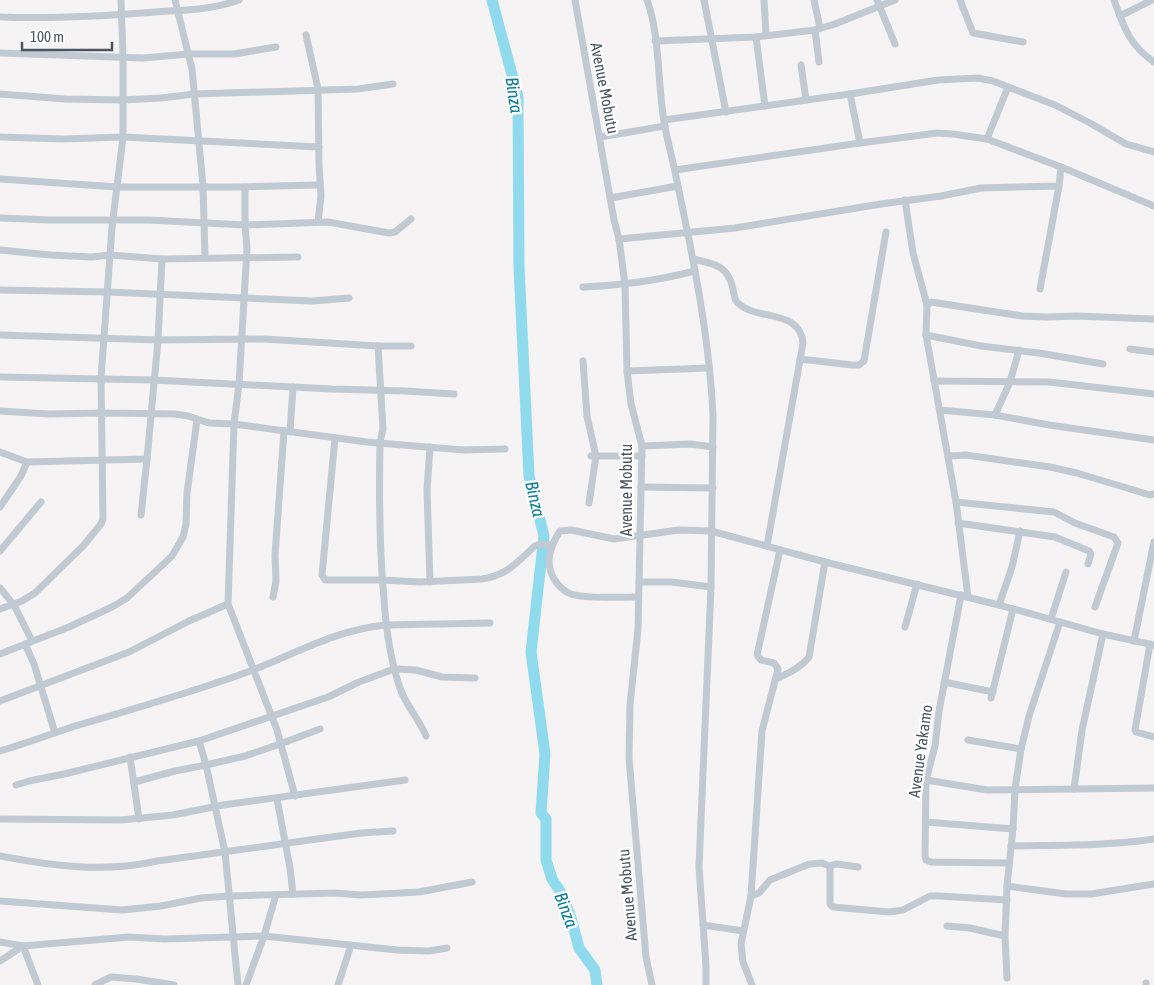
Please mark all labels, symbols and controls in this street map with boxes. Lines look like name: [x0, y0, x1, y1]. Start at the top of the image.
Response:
scale bar: [22, 20, 112, 52]
text: 100 m: [30, 28, 64, 45]
street label: Avenue Mobutu: [587, 41, 623, 135]
water label: Binza: [502, 76, 527, 115]
street label: Avenue Mobutu: [617, 444, 635, 536]
water label: Binza: [521, 479, 550, 519]
street label: Avenue Yakamo: [905, 703, 935, 799]
street label: Avenue Mobutu: [614, 848, 640, 942]
water label: Binza: [550, 889, 583, 931]

